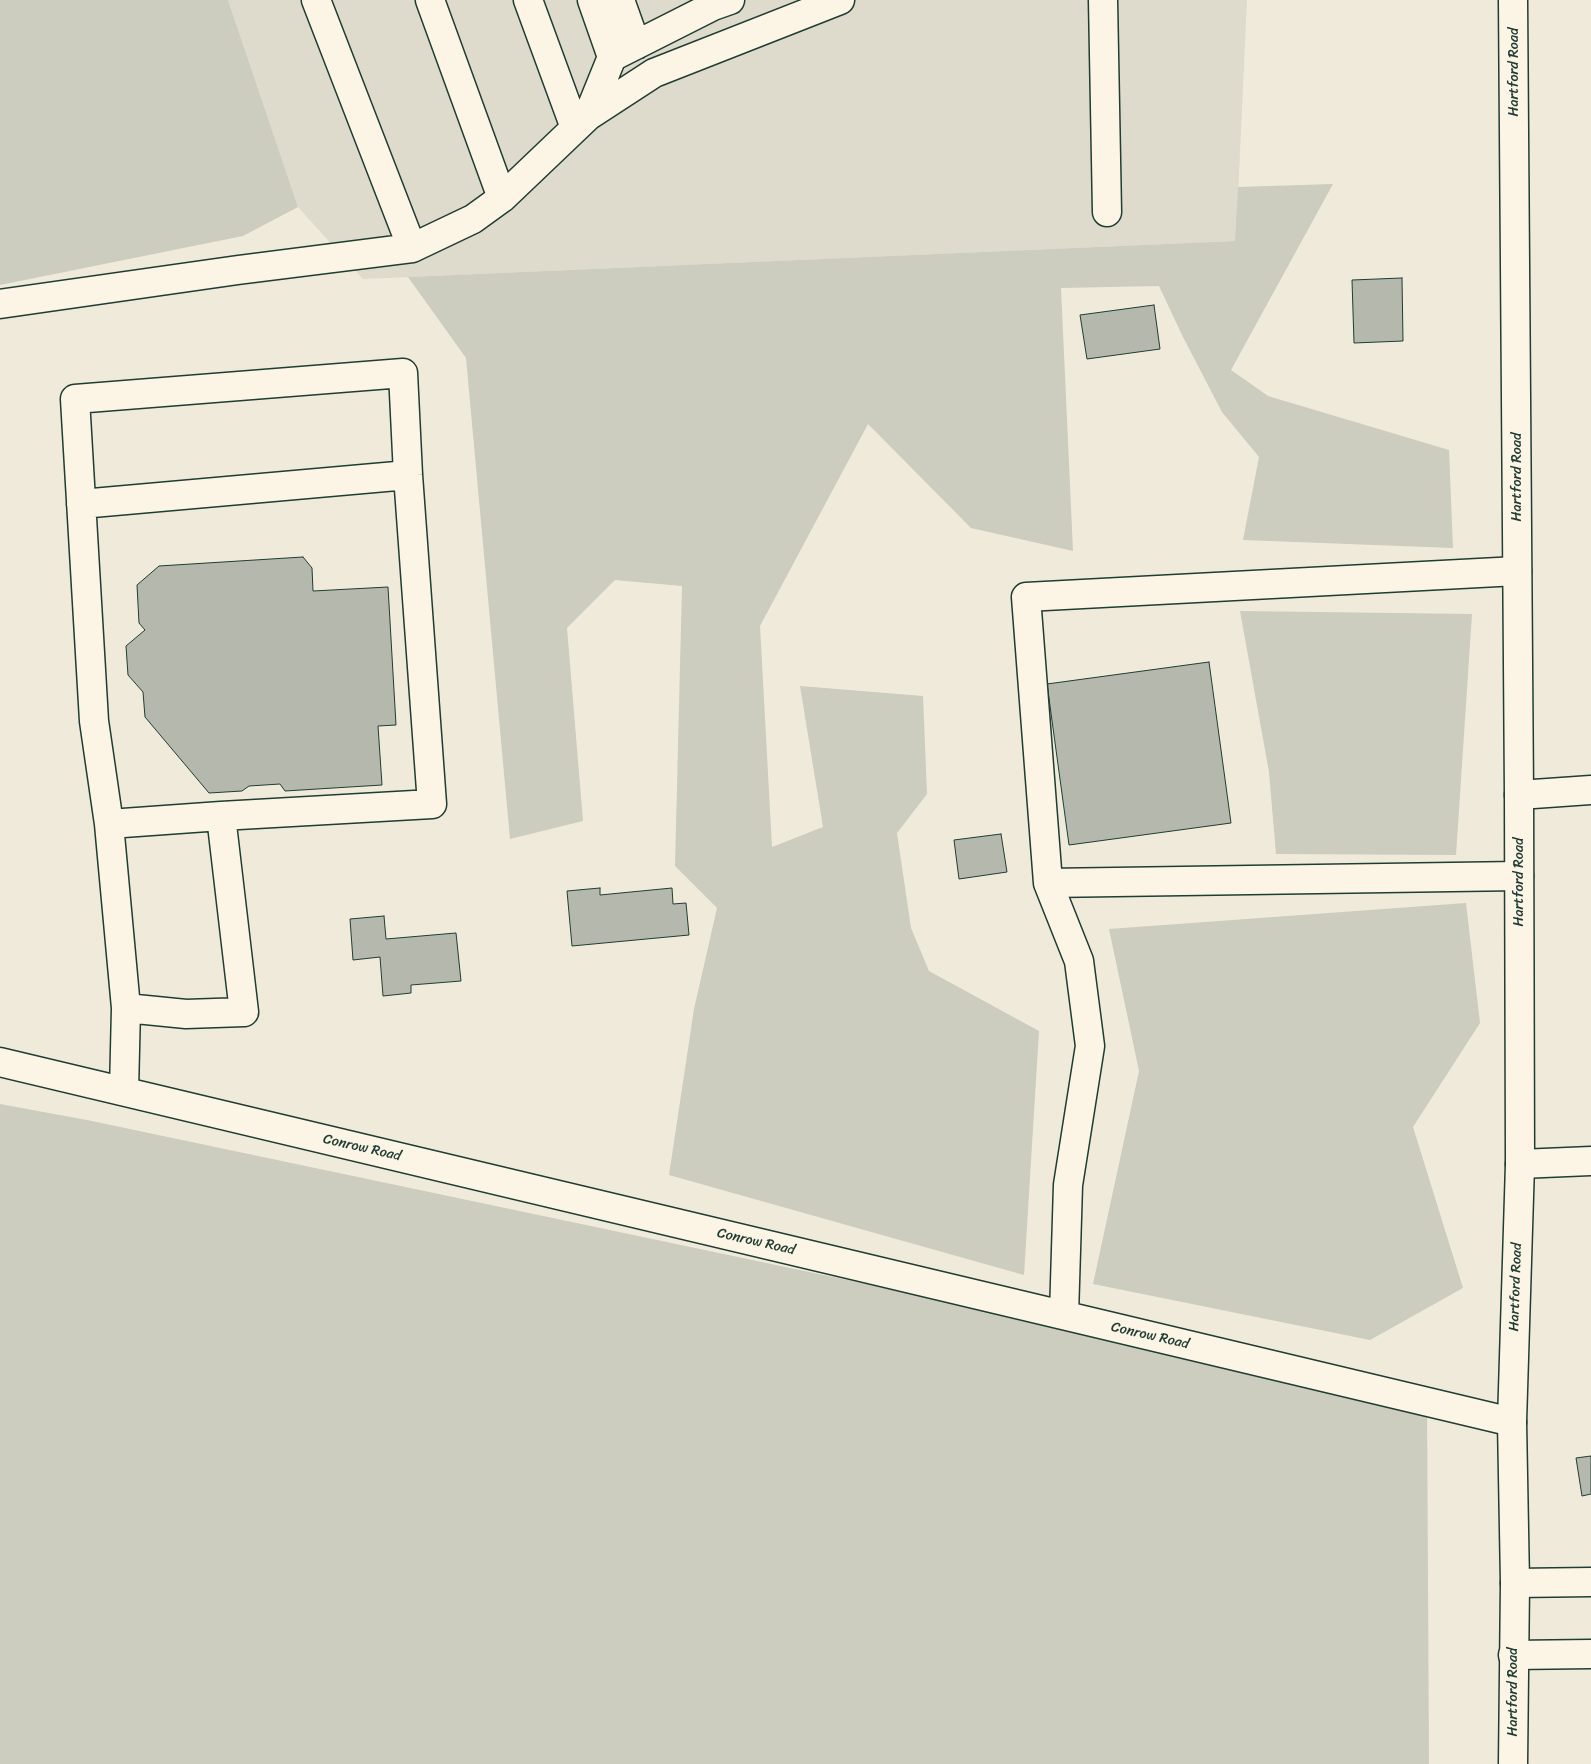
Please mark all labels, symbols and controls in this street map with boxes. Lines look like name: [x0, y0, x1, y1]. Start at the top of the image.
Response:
street label: Hartford Road: [1506, 28, 1522, 116]
street label: Hartford Road: [1509, 433, 1525, 521]
street label: Hartford Road: [1511, 838, 1527, 926]
street label: Conrow Road: [321, 1131, 403, 1165]
street label: Conrow Road: [715, 1225, 797, 1259]
street label: Hartford Road: [1506, 1242, 1526, 1332]
street label: Conrow Road: [1109, 1319, 1191, 1353]
street label: Hartford Road: [1505, 1648, 1521, 1736]

